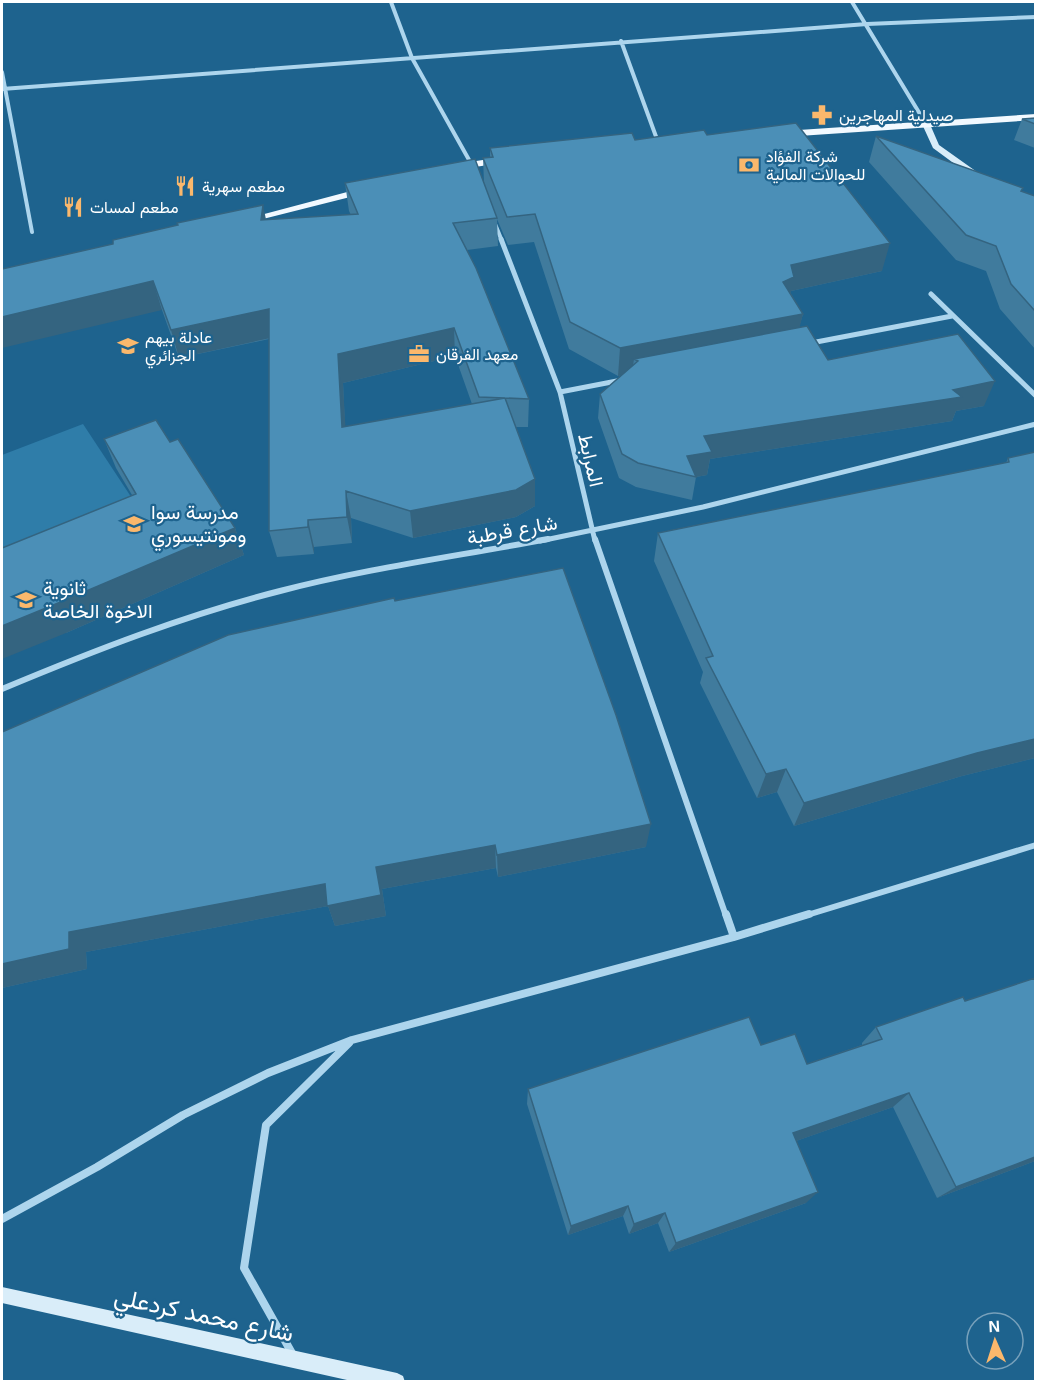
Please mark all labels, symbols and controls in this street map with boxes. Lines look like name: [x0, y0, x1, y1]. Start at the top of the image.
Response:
pharmacy icon: صيدلية المهاجرين: [810, 103, 834, 127]
place label: صيدلية المهاجرين: [839, 107, 953, 126]
place label: شركة الفؤاد للحوالات المالية: [766, 148, 865, 185]
bank icon: شركة الفؤاد للحوالات المالية: [737, 153, 761, 177]
restaurant icon: مطعم سهرية: [173, 174, 197, 198]
place label: مطعم سهرية: [202, 178, 285, 197]
restaurant icon: مطعم لمسات: [61, 195, 85, 219]
place label: مطعم لمسات: [90, 199, 179, 218]
place label: عادلة بيهم الجزائري: [145, 329, 212, 369]
school or university icon: عادلة بيهم الجزائري: [116, 334, 140, 358]
office icon: معهد الفرقان: [407, 342, 431, 366]
place label: معهد الفرقان: [436, 346, 518, 365]
street label: المرابط: [572, 431, 608, 489]
place label: مدرسة سوا ومونتيسوري: [151, 501, 246, 552]
street label: شارع قرطبة: [465, 511, 559, 552]
school or university icon: مدرسة سوا ومونتيسوري: [122, 512, 146, 536]
place label: ثانوية الاخوة الخاصة: [43, 577, 153, 624]
school or university icon: ثانوية الاخوة الخاصة: [14, 588, 38, 612]
street label: شارع محمد كردعلي: [111, 1282, 296, 1353]
north arrow: [965, 1311, 1025, 1371]
text: N: [988, 1318, 1000, 1335]

